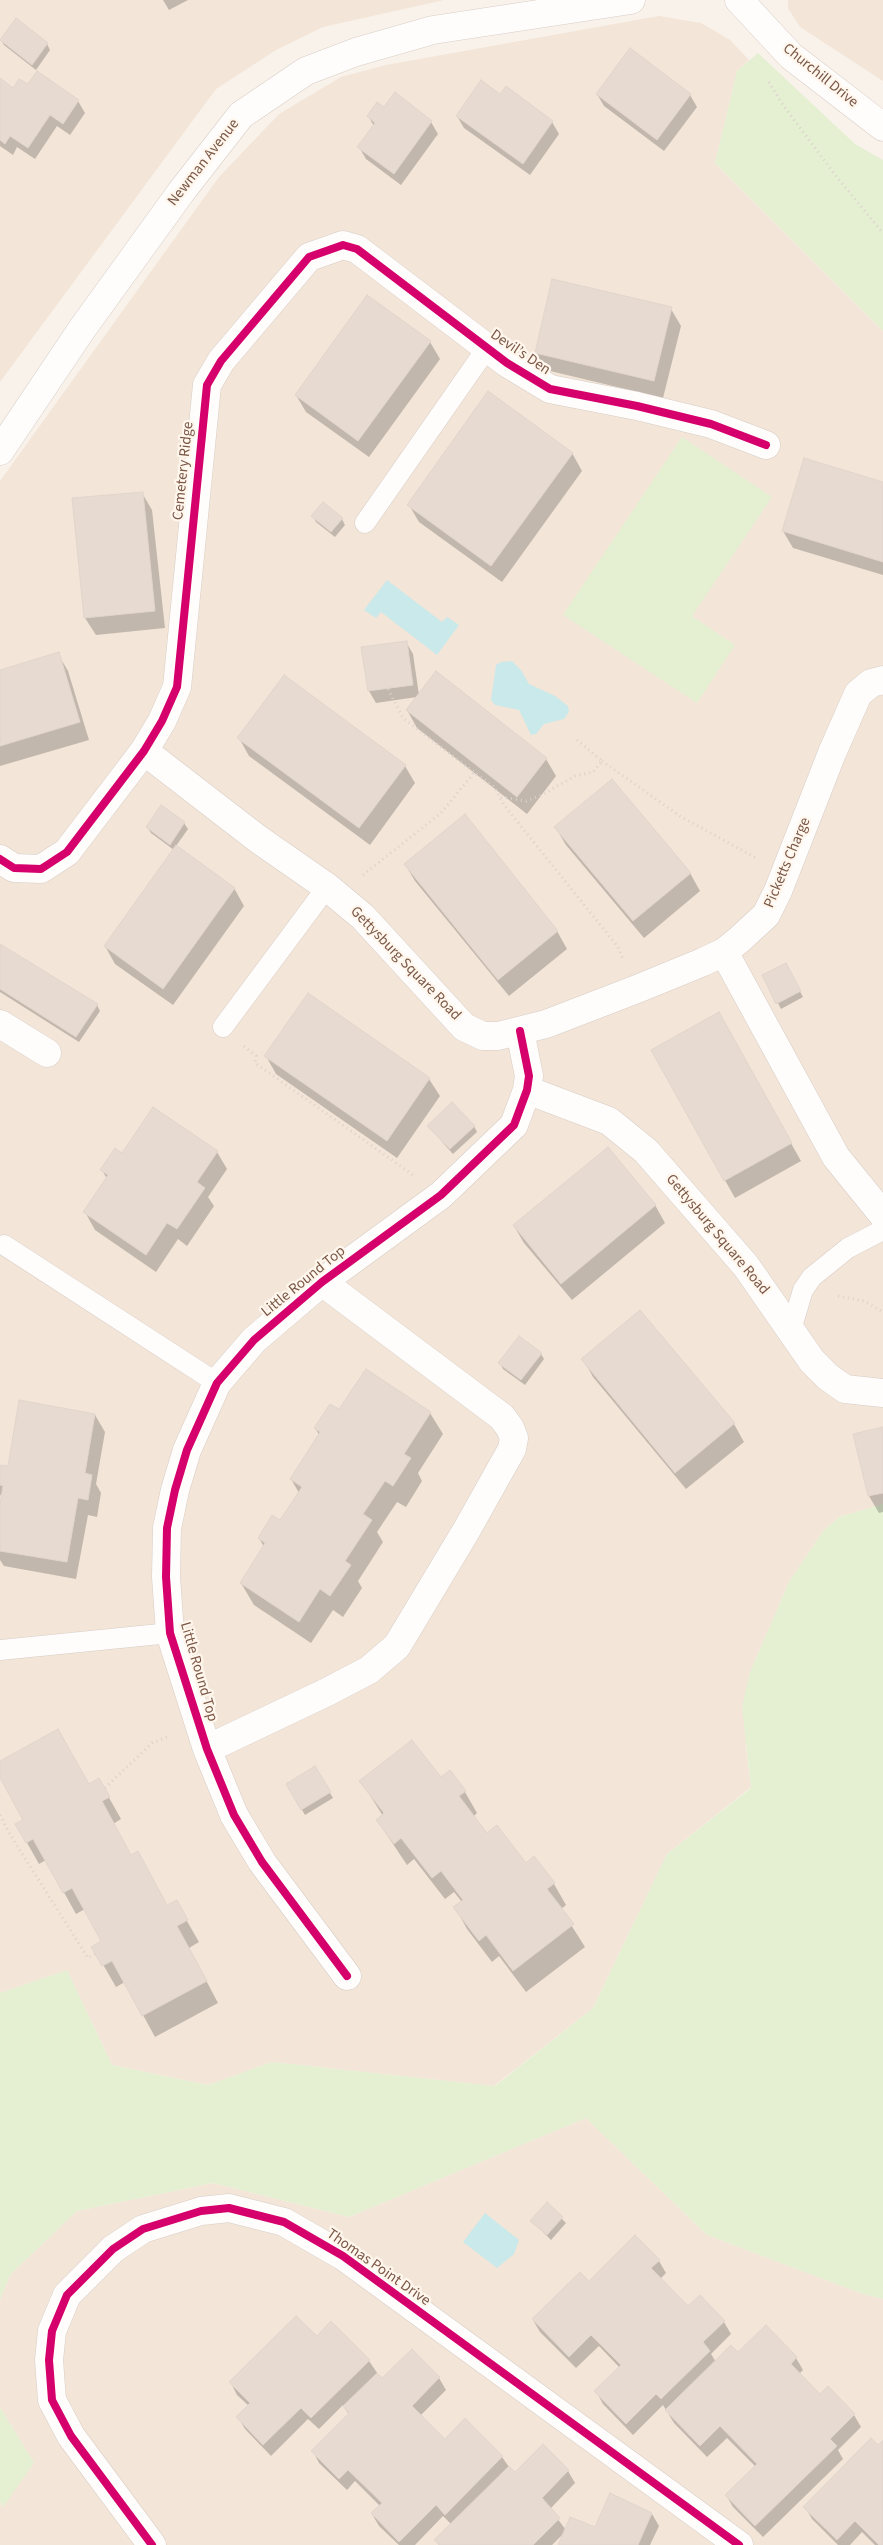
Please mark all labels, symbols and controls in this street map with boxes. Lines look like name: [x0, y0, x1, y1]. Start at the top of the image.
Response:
street label: Churchill Drive: [779, 40, 861, 112]
street label: Newman Avenue: [164, 116, 244, 210]
street label: Devil’s Den: [487, 326, 553, 380]
street label: Cemetery Ridge: [170, 421, 198, 521]
street label: Picketts Charge: [761, 815, 815, 911]
street label: Gettysburg Square Road: [346, 903, 464, 1025]
street label: Gettysburg Square Road: [661, 1171, 773, 1299]
street label: Little Round Top: [258, 1243, 350, 1321]
street label: Little Round Top: [175, 1620, 221, 1724]
street label: Thomas Point Drive: [323, 2226, 433, 2310]

